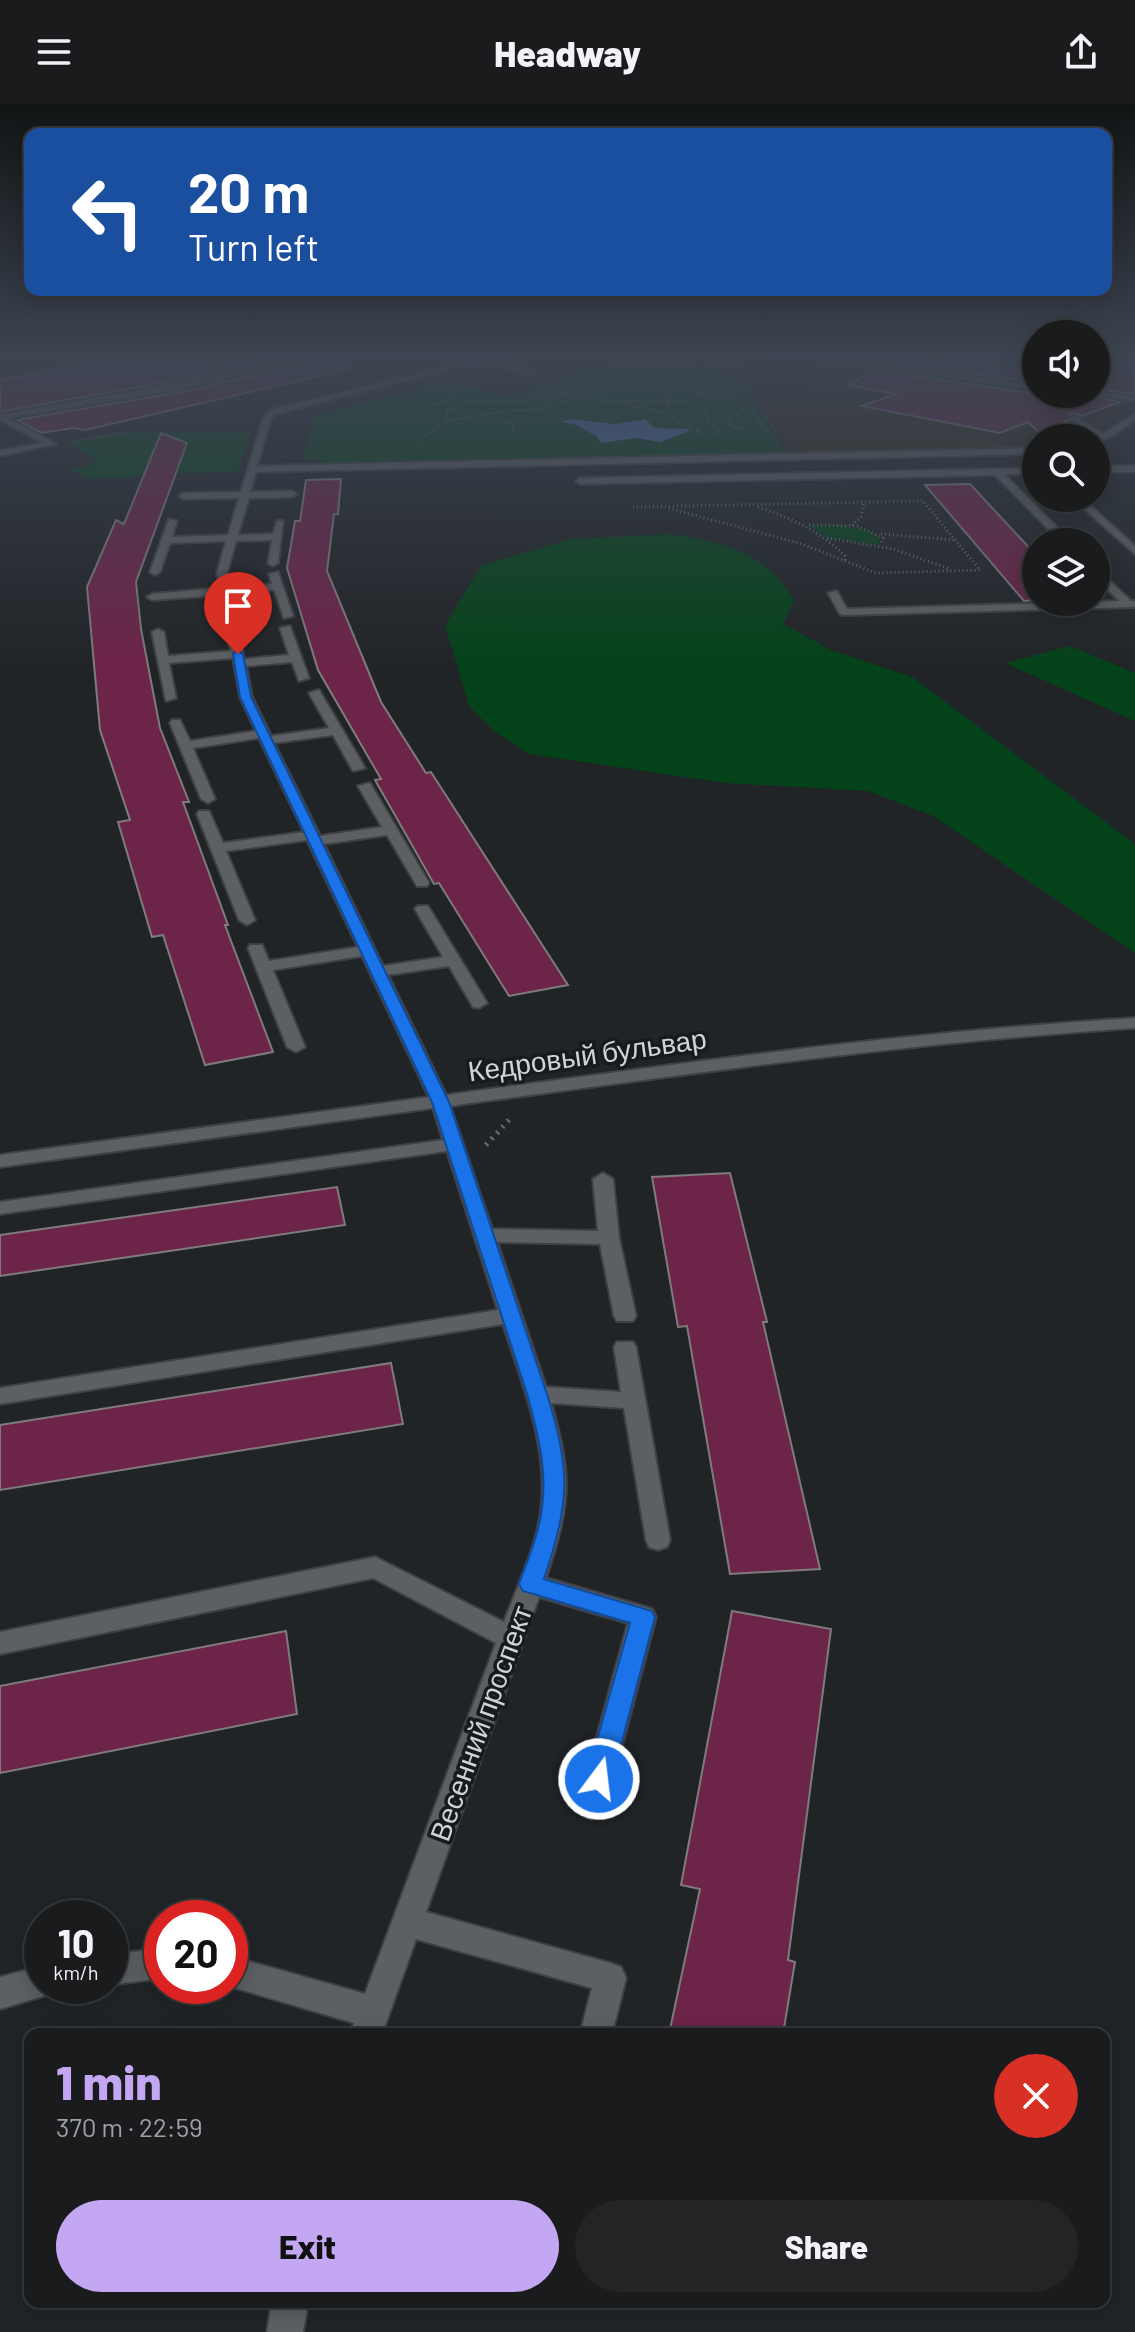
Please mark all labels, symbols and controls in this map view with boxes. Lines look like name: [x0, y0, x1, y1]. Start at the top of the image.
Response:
icon: menu: [32, 30, 76, 74]
icon: share: [1059, 30, 1103, 74]
text: Headway: [494, 31, 641, 74]
text: 20 m: [188, 157, 309, 224]
icon: left: [56, 160, 160, 264]
text: Turn left: [188, 225, 319, 268]
map controls: [1022, 320, 1110, 616]
button: sound: [1022, 320, 1110, 408]
button: search: [1022, 424, 1110, 512]
button: layers: [1022, 528, 1110, 616]
pin: [204, 572, 272, 654]
icon: arrive: [216, 584, 260, 628]
street label: Кедровый бульвар: [466, 1020, 708, 1088]
street label: Весенний проспект: [422, 1600, 538, 1845]
position arrow: [557, 1737, 641, 1821]
speed limit sign: 20: [144, 1900, 248, 2004]
text: 10: [58, 1918, 94, 1966]
text: km/h: [53, 1960, 99, 1984]
text: 1 min: [56, 2052, 162, 2110]
button: close: [994, 2054, 1078, 2138]
text: 370 m · 22:59: [56, 2111, 203, 2142]
button: Exit: [56, 2200, 559, 2292]
button: Share: [575, 2200, 1078, 2292]

